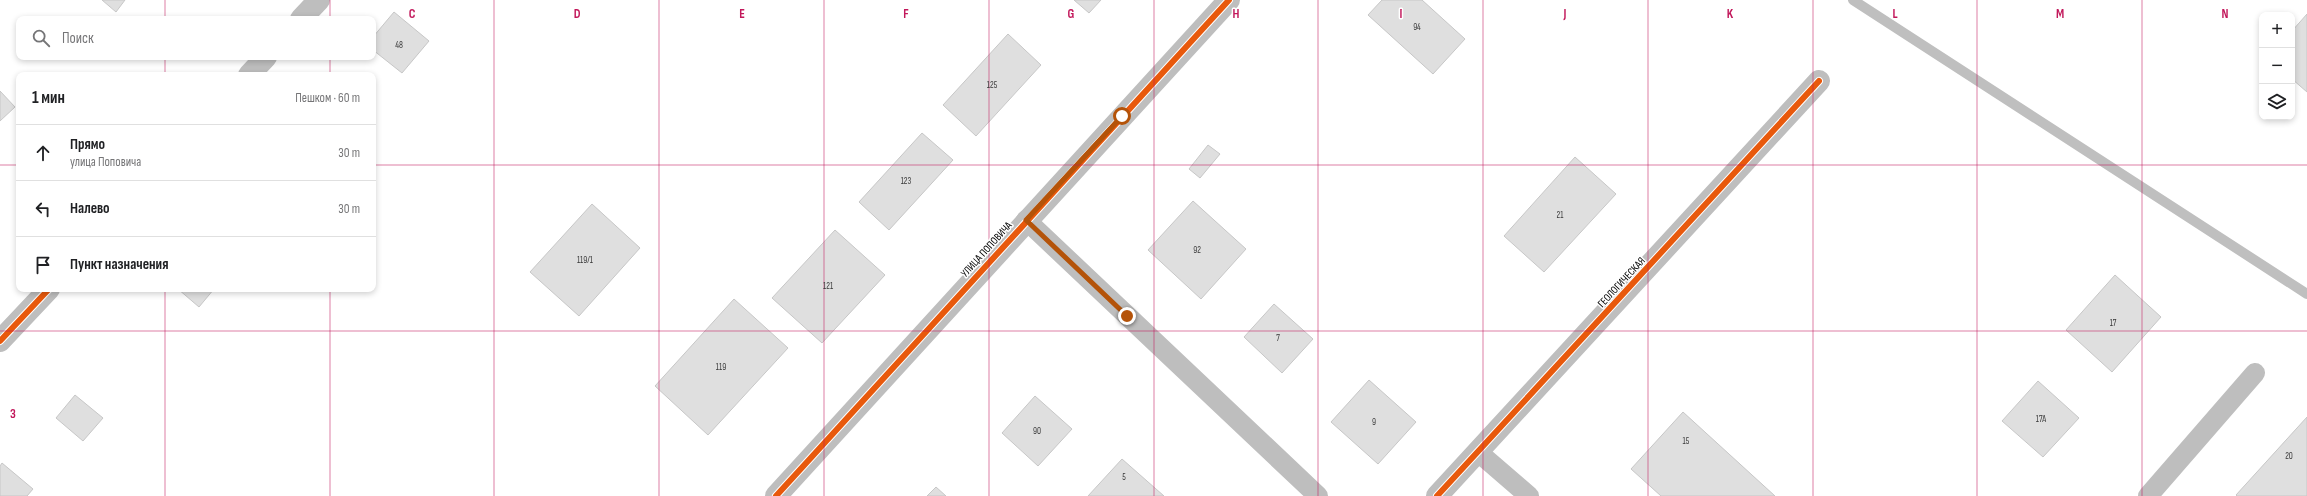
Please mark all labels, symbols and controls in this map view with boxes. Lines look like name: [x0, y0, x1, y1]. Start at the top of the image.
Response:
text: C: [409, 6, 416, 22]
text: D: [574, 6, 581, 22]
text: E: [739, 6, 745, 22]
text: F: [903, 6, 909, 22]
text: G: [1068, 6, 1075, 22]
text: H: [1233, 6, 1240, 22]
text: I: [1400, 6, 1403, 22]
text: J: [1563, 6, 1567, 22]
text: K: [1727, 6, 1734, 22]
text: L: [1892, 6, 1898, 22]
text: M: [2056, 6, 2064, 22]
text: N: [2222, 6, 2229, 22]
map controls: [2259, 12, 2295, 120]
button: +: [2259, 12, 2295, 48]
search box: [16, 16, 376, 60]
house number: 94: [1413, 22, 1421, 33]
icon: search: [30, 27, 52, 49]
text: Поиск: [62, 29, 94, 48]
house number: 48: [395, 40, 403, 51]
button: −: [2259, 48, 2295, 84]
house number: 125: [987, 80, 998, 91]
button: layers: [2259, 84, 2295, 120]
text: 1 мин: [32, 88, 65, 108]
text: Пешком · 60 m: [295, 90, 360, 106]
route start: [1113, 107, 1131, 125]
text: Прямо: [70, 135, 105, 154]
icon: ahead: [32, 142, 54, 164]
text: 30 m: [338, 145, 360, 161]
text: улица Поповича: [70, 154, 141, 170]
house number: 123: [901, 176, 912, 187]
icon: left: [32, 198, 54, 220]
text: Налево: [70, 199, 110, 218]
text: 30 m: [338, 201, 360, 217]
house number: 21: [1557, 210, 1564, 221]
street label: УЛИЦА ПОПОВИЧА: [958, 219, 1015, 280]
house number: 92: [1193, 245, 1201, 256]
icon: arrive: [32, 254, 54, 276]
text: Пункт назначения: [70, 255, 168, 274]
house number: 119/1: [577, 255, 594, 266]
street label: ГЕОЛОГИЧЕСКАЯ: [1595, 255, 1648, 310]
house number: 121: [823, 281, 834, 292]
route end: [1118, 307, 1136, 325]
house number: 17: [2110, 318, 2117, 329]
house number: 7: [1276, 333, 1280, 344]
house number: 119: [716, 362, 726, 373]
text: 3: [10, 406, 16, 422]
house number: 17А: [2036, 414, 2046, 425]
house number: 9: [1372, 417, 1376, 428]
house number: 90: [1033, 426, 1041, 437]
house number: 15: [1683, 436, 1690, 447]
house number: 20: [2285, 451, 2293, 462]
house number: 5: [1122, 472, 1126, 483]

